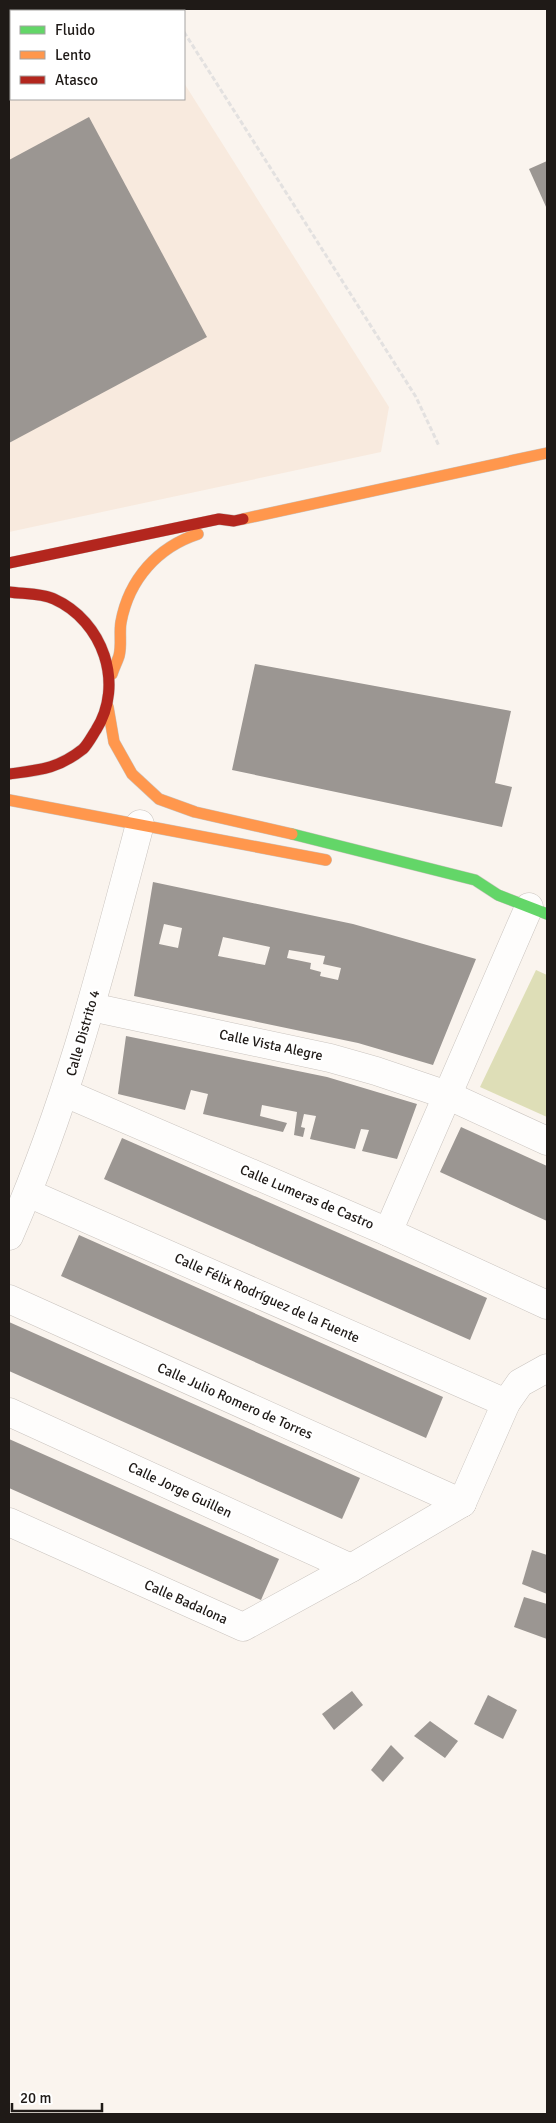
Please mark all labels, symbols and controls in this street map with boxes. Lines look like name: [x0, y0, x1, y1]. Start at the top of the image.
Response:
legend: [10, 10, 185, 100]
text: Fluido: [55, 21, 95, 39]
text: Lento: [55, 46, 91, 64]
text: Atasco: [55, 71, 98, 89]
street label: Calle Distrito 4: [63, 987, 104, 1078]
street label: Calle Vista Alegre: [218, 1026, 324, 1064]
street label: Calle Lumeras de Castro: [238, 1161, 376, 1233]
street label: Calle Félix Rodríguez de la Fuente: [172, 1249, 362, 1347]
street label: Calle Julio Romero de Torres: [155, 1359, 315, 1443]
street label: Calle Jorge Guillen: [125, 1459, 235, 1521]
street label: Calle Badalona: [142, 1576, 230, 1628]
scale bar: [12, 2080, 102, 2112]
text: 20 m: [20, 2089, 51, 2107]

